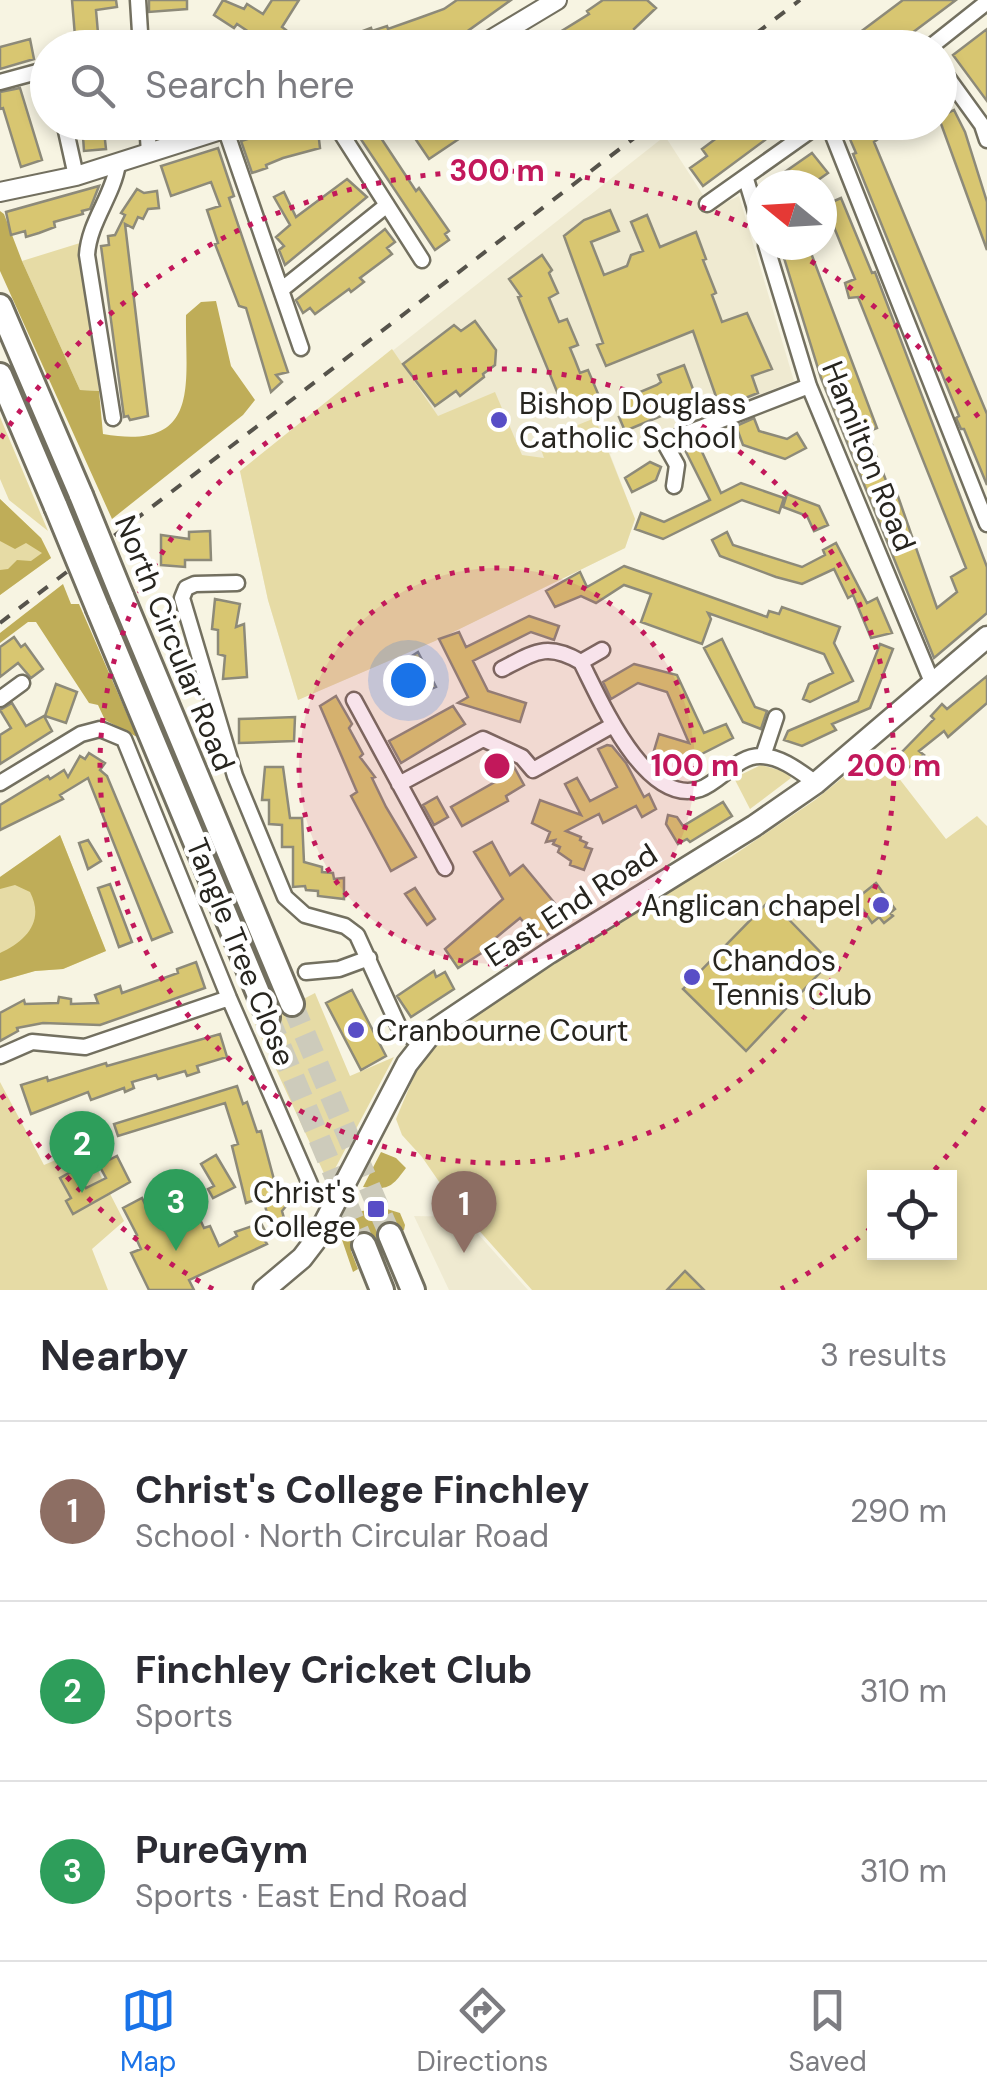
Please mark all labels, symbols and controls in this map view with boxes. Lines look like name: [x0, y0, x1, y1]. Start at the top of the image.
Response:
search box: [30, 30, 957, 140]
icon: search: [65, 58, 120, 113]
text: Search here: [145, 60, 355, 110]
text: 300 m: [449, 151, 545, 190]
north arrow: [747, 170, 837, 260]
street label: Hamilton Road: [813, 355, 925, 557]
place label: Bishop Douglass Catholic School: [519, 384, 747, 457]
marker: Bishop Douglass Catholic School: [488, 409, 510, 431]
street label: North Circular Road: [106, 510, 244, 776]
your location: [383, 655, 434, 706]
text: 100 m: [651, 746, 739, 785]
text: 200 m: [847, 746, 941, 785]
centre of rings: [479, 748, 515, 784]
street label: Tangle Tree Close: [178, 832, 304, 1072]
street label: East End Road: [477, 835, 665, 975]
place label: Anglican chapel: [641, 886, 861, 925]
marker: Anglican chapel: [870, 894, 892, 916]
place label: Chandos Tennis Club: [712, 941, 872, 1014]
marker: Chandos Tennis Club: [681, 966, 703, 988]
place label: Cranbourne Court: [376, 1011, 629, 1050]
marker: Cranbourne Court: [345, 1019, 367, 1041]
pin: 2: [49, 1110, 114, 1193]
pin: 3: [144, 1168, 208, 1251]
pin: 1: [432, 1170, 496, 1253]
map controls: [867, 1170, 957, 1260]
button: locate: [867, 1170, 957, 1260]
place label: Christ's College: [253, 1173, 356, 1246]
marker: Christ's College: [365, 1198, 387, 1220]
text: Nearby: [40, 1328, 189, 1383]
text: 3 results: [820, 1334, 947, 1376]
text: Christ's College Finchley: [135, 1465, 589, 1515]
text: 1: [67, 1490, 78, 1532]
text: 290 m: [850, 1490, 947, 1532]
text: School · North Circular Road: [135, 1515, 549, 1557]
text: Finchley Cricket Club: [135, 1645, 532, 1695]
text: 2: [63, 1670, 82, 1712]
text: 310 m: [860, 1670, 947, 1712]
text: Sports: [135, 1695, 233, 1737]
text: PureGym: [135, 1825, 308, 1875]
text: 3: [63, 1850, 82, 1892]
text: 310 m: [860, 1850, 947, 1892]
text: Sports · East End Road: [135, 1875, 468, 1917]
tab: Map: [120, 1983, 176, 2080]
tab: Directions: [417, 1983, 548, 2080]
tab: Saved: [788, 1983, 867, 2080]

